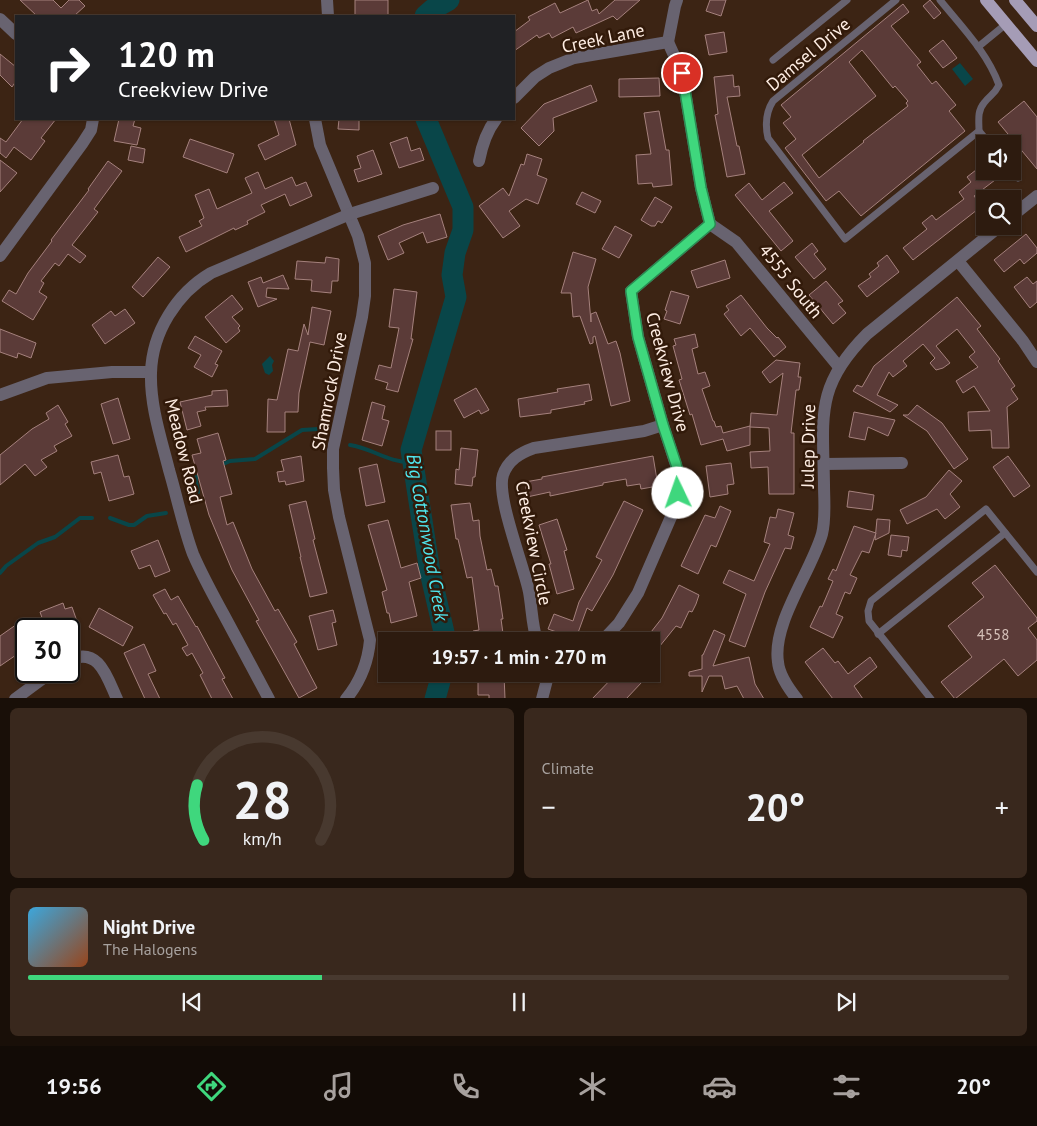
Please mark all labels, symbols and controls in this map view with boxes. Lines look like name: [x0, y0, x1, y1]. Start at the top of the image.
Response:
street label: Damsel Drive: [761, 12, 855, 96]
street label: Creek Lane: [560, 18, 646, 58]
text: 120 m: [118, 31, 215, 77]
icon: right: [35, 35, 100, 100]
pin: [661, 52, 703, 94]
icon: arrive: [668, 59, 696, 87]
text: Creekview Drive: [118, 75, 268, 103]
map controls: [976, 135, 1021, 235]
button: sound: [976, 135, 1021, 180]
button: search: [976, 190, 1021, 235]
street label: 4555 South: [754, 239, 828, 323]
street label: Creekview Drive: [641, 310, 695, 434]
street label: Shamrock Drive: [306, 330, 352, 452]
street label: Meadow Road: [160, 396, 208, 506]
street label: Julep Drive: [796, 404, 820, 489]
water label: Big Cottonwood Creek: [401, 452, 455, 624]
position arrow: [651, 466, 703, 518]
street label: Creekview Circle: [511, 479, 557, 607]
speed limit sign: 30: [15, 618, 80, 683]
house number: 4558: [977, 625, 1009, 644]
text: 19:57 · 1 min · 270 m: [432, 645, 606, 669]
text: Climate: [542, 758, 594, 778]
text: 28: [232, 766, 291, 833]
text: 20°: [745, 782, 805, 831]
text: −: [542, 788, 556, 825]
text: +: [995, 788, 1009, 825]
text: km/h: [242, 827, 281, 850]
text: Night Drive: [103, 915, 195, 939]
text: The Halogens: [103, 939, 197, 959]
icon: previous: [178, 988, 206, 1016]
icon: pause: [505, 988, 533, 1016]
icon: next: [832, 988, 860, 1016]
icon: directions: [194, 1069, 229, 1104]
icon: music: [321, 1069, 356, 1104]
icon: phone: [448, 1069, 483, 1104]
icon: climate: [575, 1069, 610, 1104]
icon: car: [702, 1069, 737, 1104]
icon: filters: [829, 1069, 864, 1104]
text: 19:56: [46, 1072, 102, 1100]
text: 20°: [956, 1072, 991, 1100]

